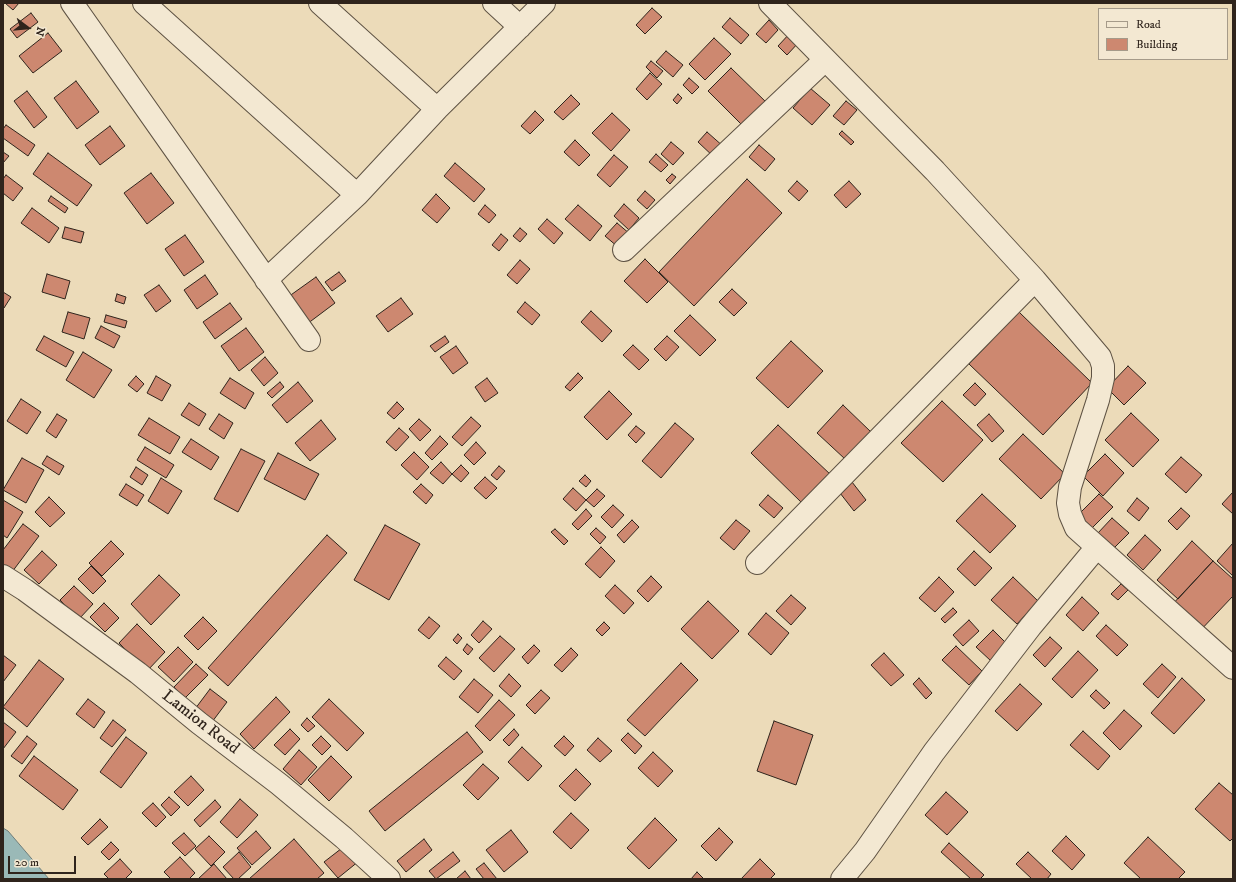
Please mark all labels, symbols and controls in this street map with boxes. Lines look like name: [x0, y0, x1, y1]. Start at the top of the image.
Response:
north arrow: [8, 8, 48, 48]
legend: [1098, 8, 1228, 60]
text: Road: [1136, 17, 1161, 32]
text: N: [32, 25, 48, 38]
text: Building: [1136, 37, 1177, 52]
street label: Lamion Road: [157, 686, 243, 760]
scale bar: [10, 848, 78, 874]
text: 20 m: [15, 855, 39, 870]

